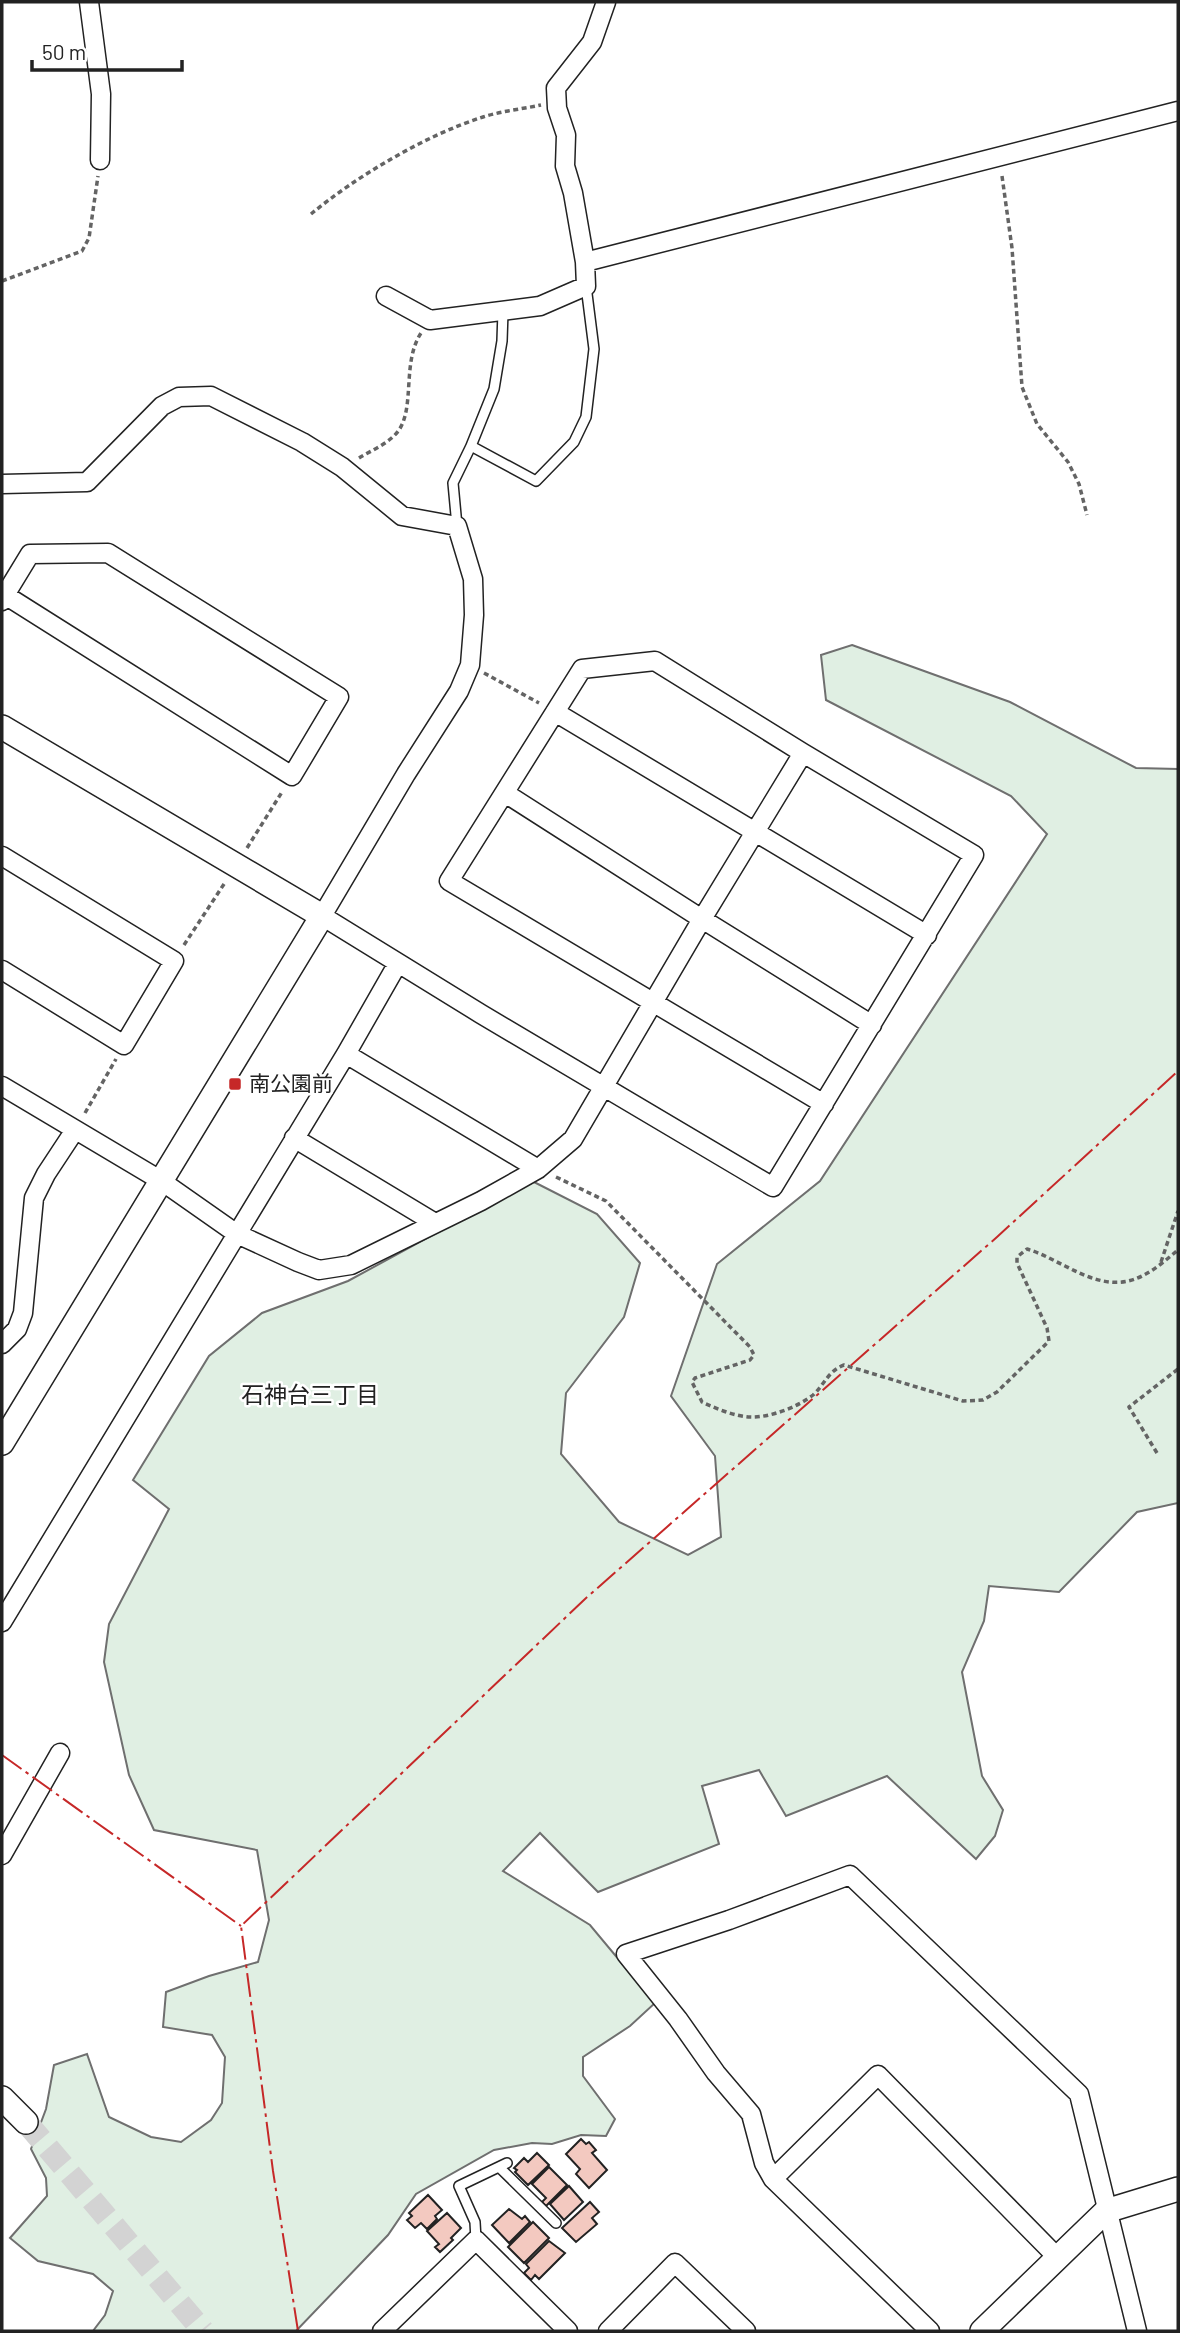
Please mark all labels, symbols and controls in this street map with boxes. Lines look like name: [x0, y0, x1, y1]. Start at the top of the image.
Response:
scale bar: [32, 28, 182, 72]
text: 50 m: [42, 39, 86, 64]
place label: 南公園前: [249, 1070, 333, 1095]
marker: 南公園前: [227, 1076, 243, 1092]
district label: 石神台三丁目: [241, 1380, 379, 1408]

